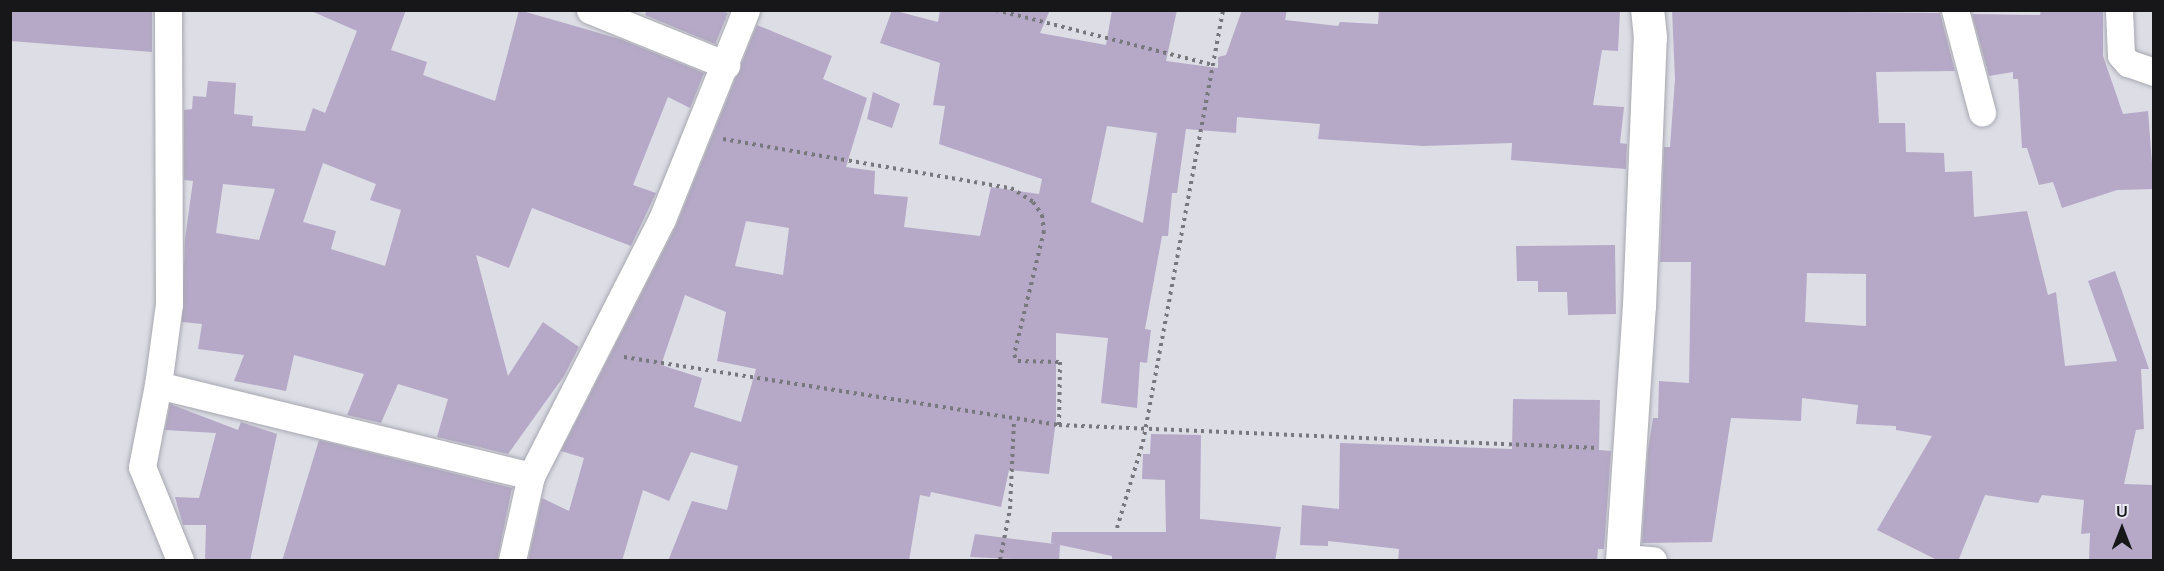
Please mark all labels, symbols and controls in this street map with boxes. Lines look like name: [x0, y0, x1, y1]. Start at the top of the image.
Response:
north arrow: [2092, 499, 2152, 559]
text: U: [2116, 501, 2128, 521]

